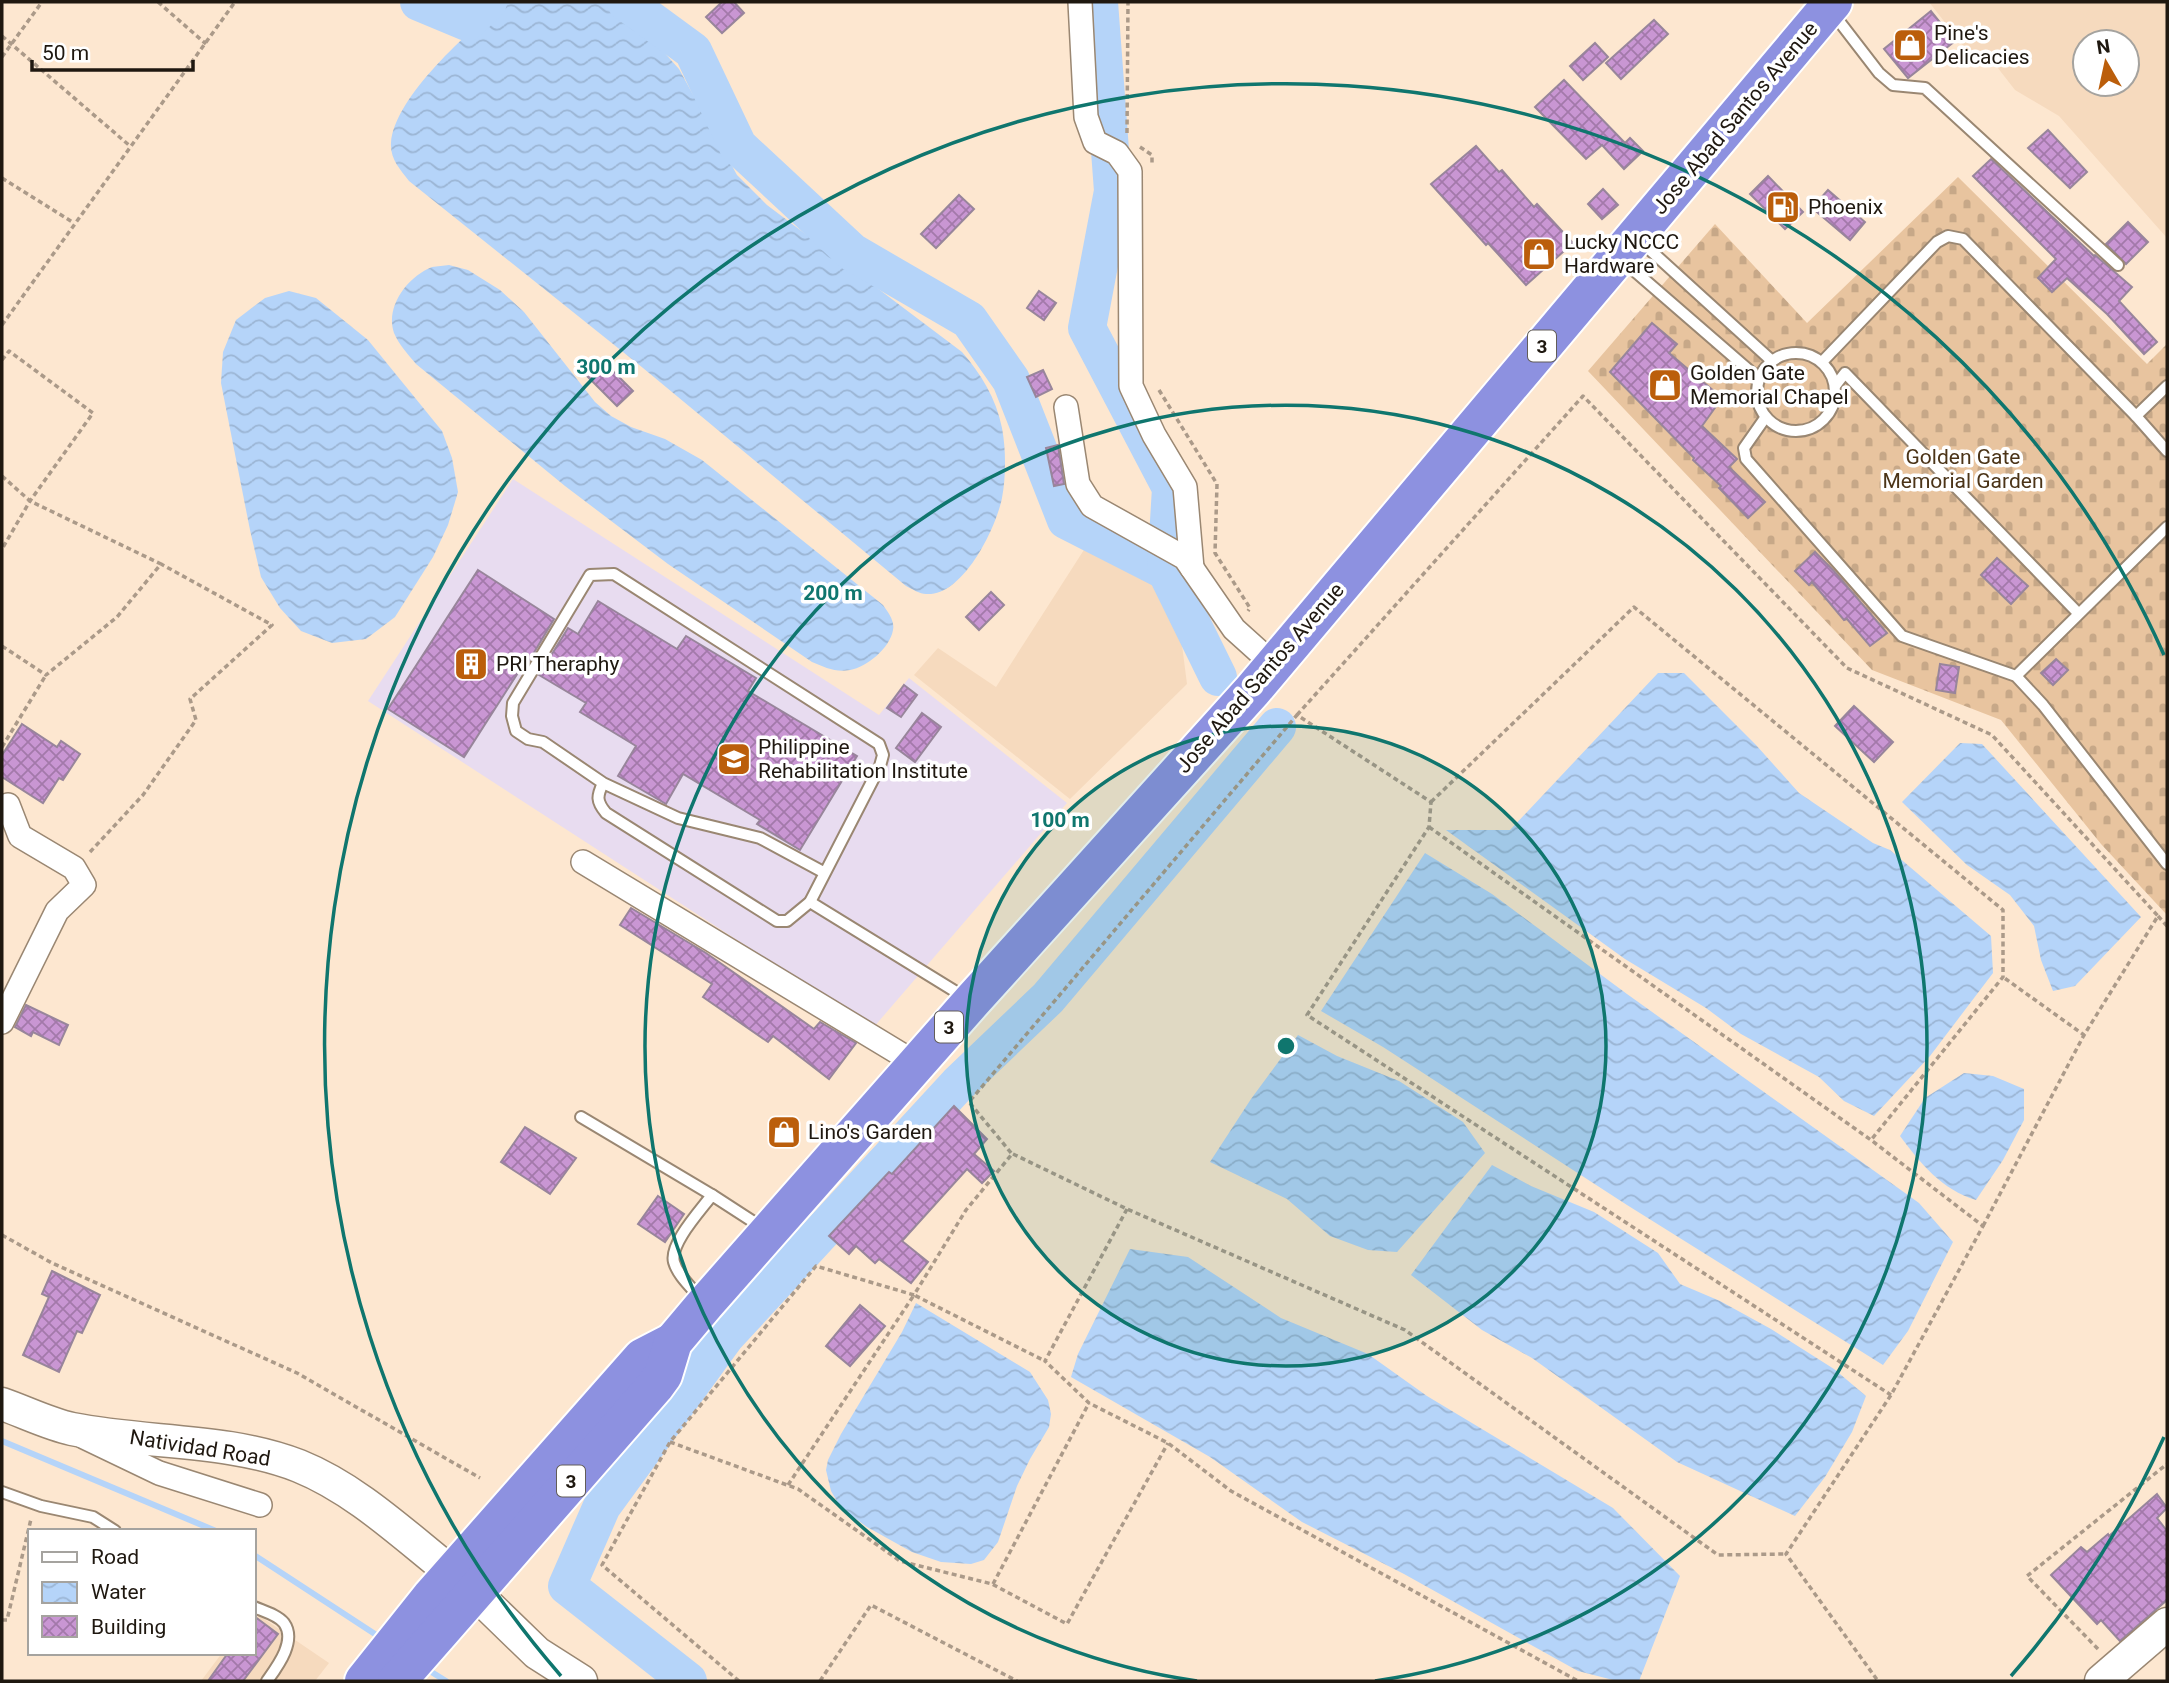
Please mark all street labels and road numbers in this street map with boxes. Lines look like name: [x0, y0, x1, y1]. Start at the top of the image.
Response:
street label: Jose Abad Santos Avenue: [1648, 17, 1822, 219]
road number: 3: [1528, 330, 1556, 362]
street label: Jose Abad Santos Avenue: [1171, 578, 1349, 778]
road number: 3: [935, 1012, 963, 1042]
street label: Natividad Road: [128, 1425, 272, 1471]
road number: 3: [557, 1466, 585, 1497]

